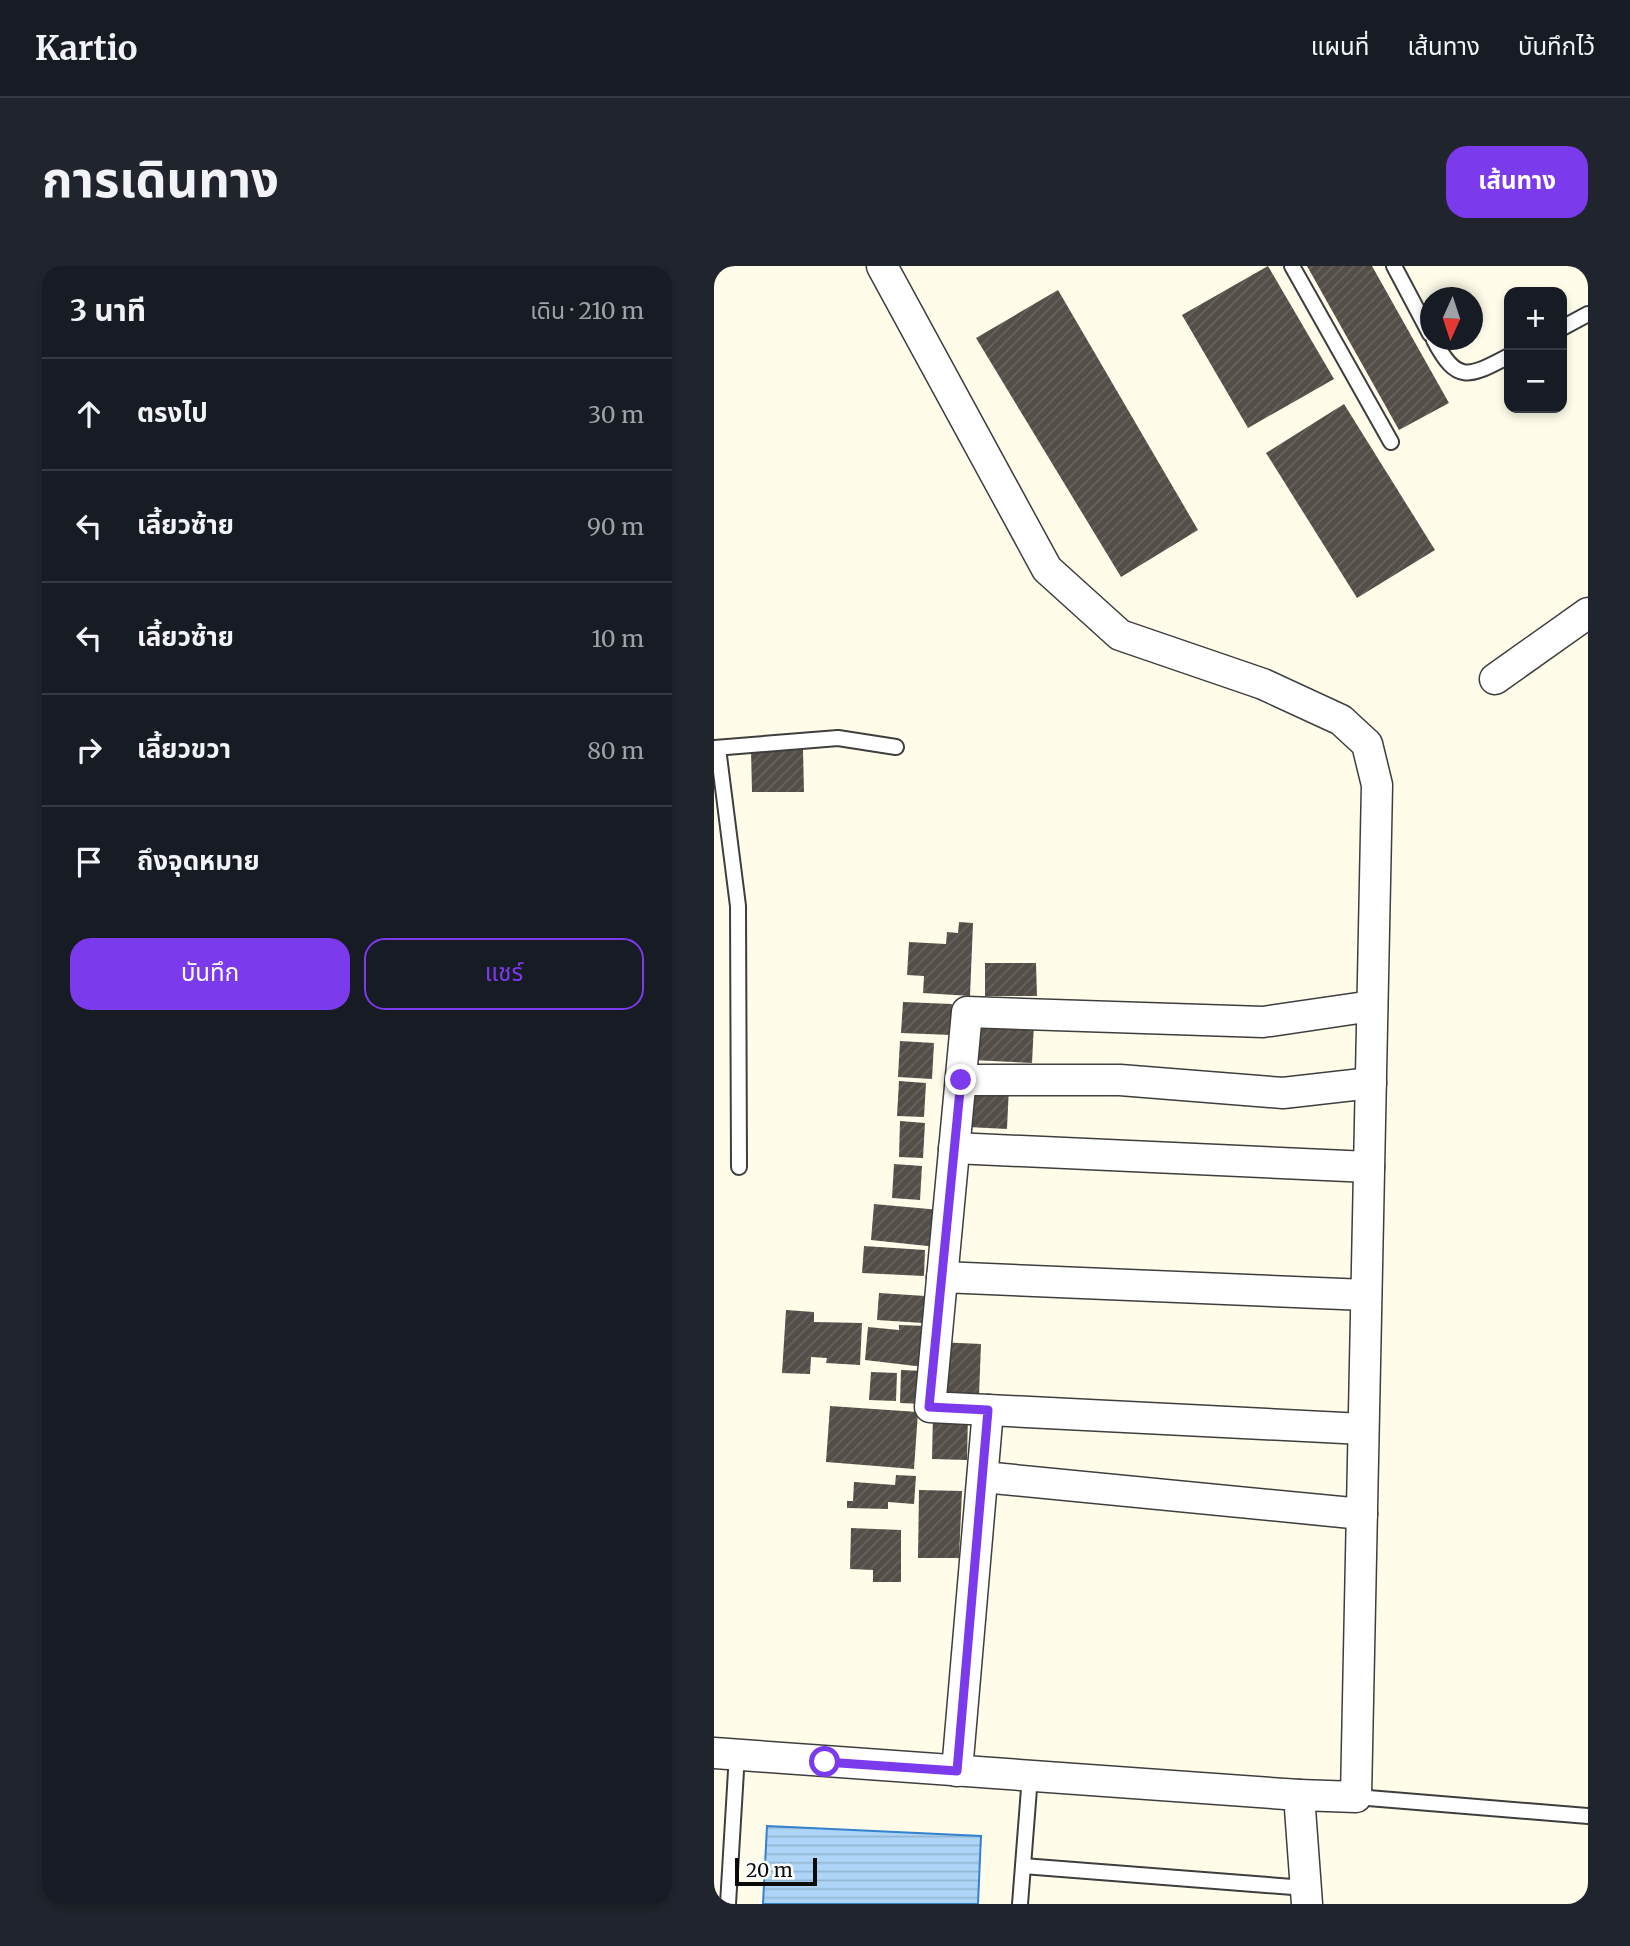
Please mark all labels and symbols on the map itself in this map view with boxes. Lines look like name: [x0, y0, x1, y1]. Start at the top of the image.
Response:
north arrow: [1420, 287, 1483, 350]
route end: [945, 1064, 976, 1095]
route start: [809, 1746, 840, 1777]
scale bar: [735, 1855, 817, 1887]

